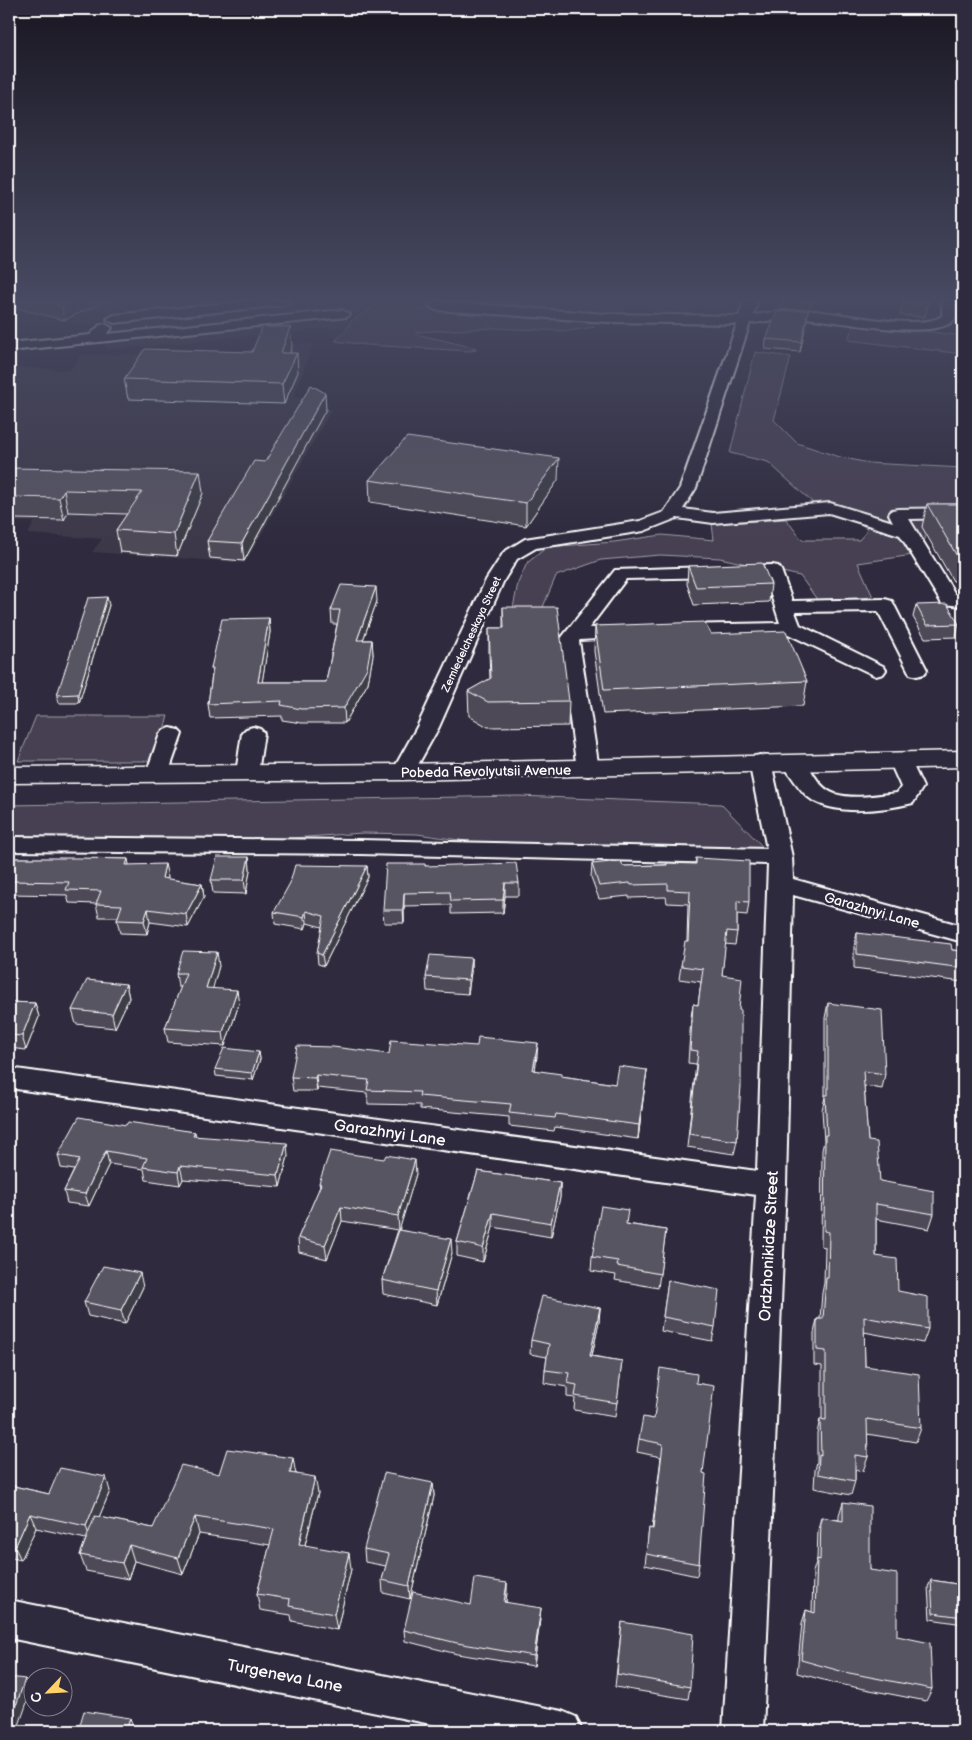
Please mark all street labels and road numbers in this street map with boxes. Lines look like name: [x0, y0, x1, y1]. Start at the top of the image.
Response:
street label: Zemledelcheskaya Street: [439, 574, 504, 695]
street label: Pobeda Revolyutsii Avenue: [401, 762, 571, 781]
street label: Garazhnyi Lane: [822, 889, 922, 932]
street label: Garazhnyi Lane: [333, 1116, 447, 1151]
street label: Ordzhonikidze Street: [756, 1170, 783, 1322]
street label: Turgeneva Lane: [225, 1656, 345, 1697]

